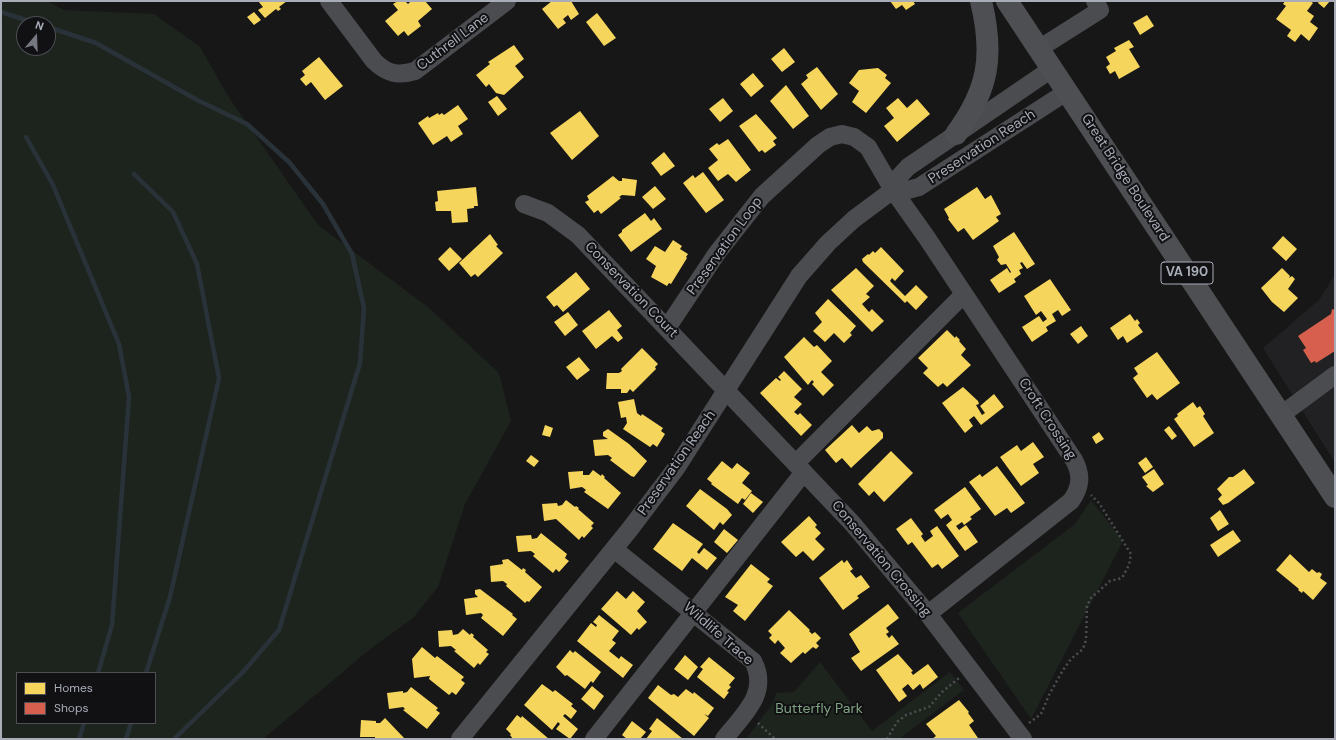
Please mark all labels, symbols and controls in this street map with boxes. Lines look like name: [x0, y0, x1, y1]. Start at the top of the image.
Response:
street label: Cuthrell Lane: [414, 10, 492, 74]
north arrow: [16, 16, 56, 56]
text: N: [34, 18, 46, 34]
street label: Preservation Reach: [925, 106, 1039, 188]
street label: Great Bridge Boulevard: [1077, 111, 1173, 245]
street label: Preservation Loop: [684, 194, 766, 298]
street label: Conservation Court: [581, 239, 681, 341]
road number: VA 190: [1161, 262, 1213, 284]
street label: Croft Crossing: [1014, 375, 1080, 463]
street label: Preservation Reach: [635, 407, 719, 519]
street label: Conservation Crossing: [828, 498, 934, 620]
street label: Wildlife Trace: [680, 599, 756, 669]
legend: [16, 672, 156, 724]
text: Homes: [54, 680, 93, 696]
text: Shops: [54, 700, 89, 716]
park label: Butterfly Park: [775, 701, 863, 717]

